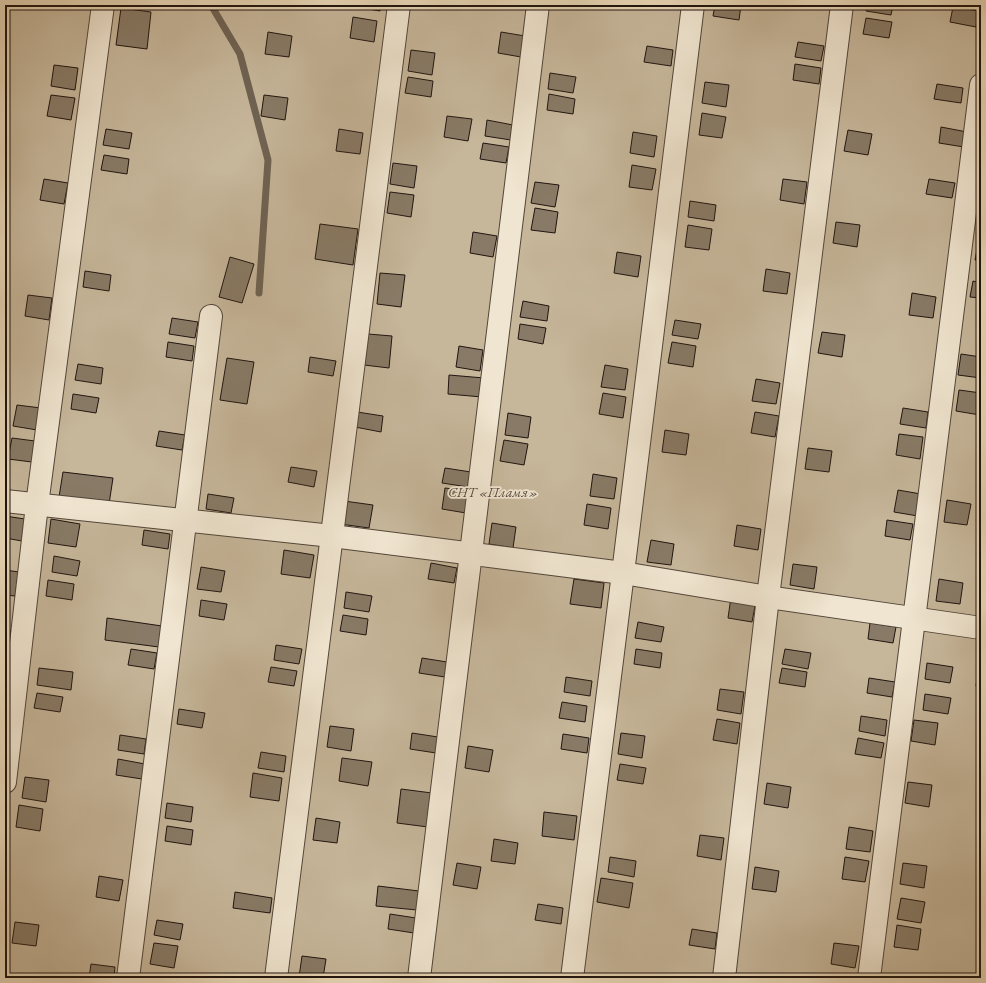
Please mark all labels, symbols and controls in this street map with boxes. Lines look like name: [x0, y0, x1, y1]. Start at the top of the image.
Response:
park label: СНТ «Пламя»: [448, 483, 538, 501]

